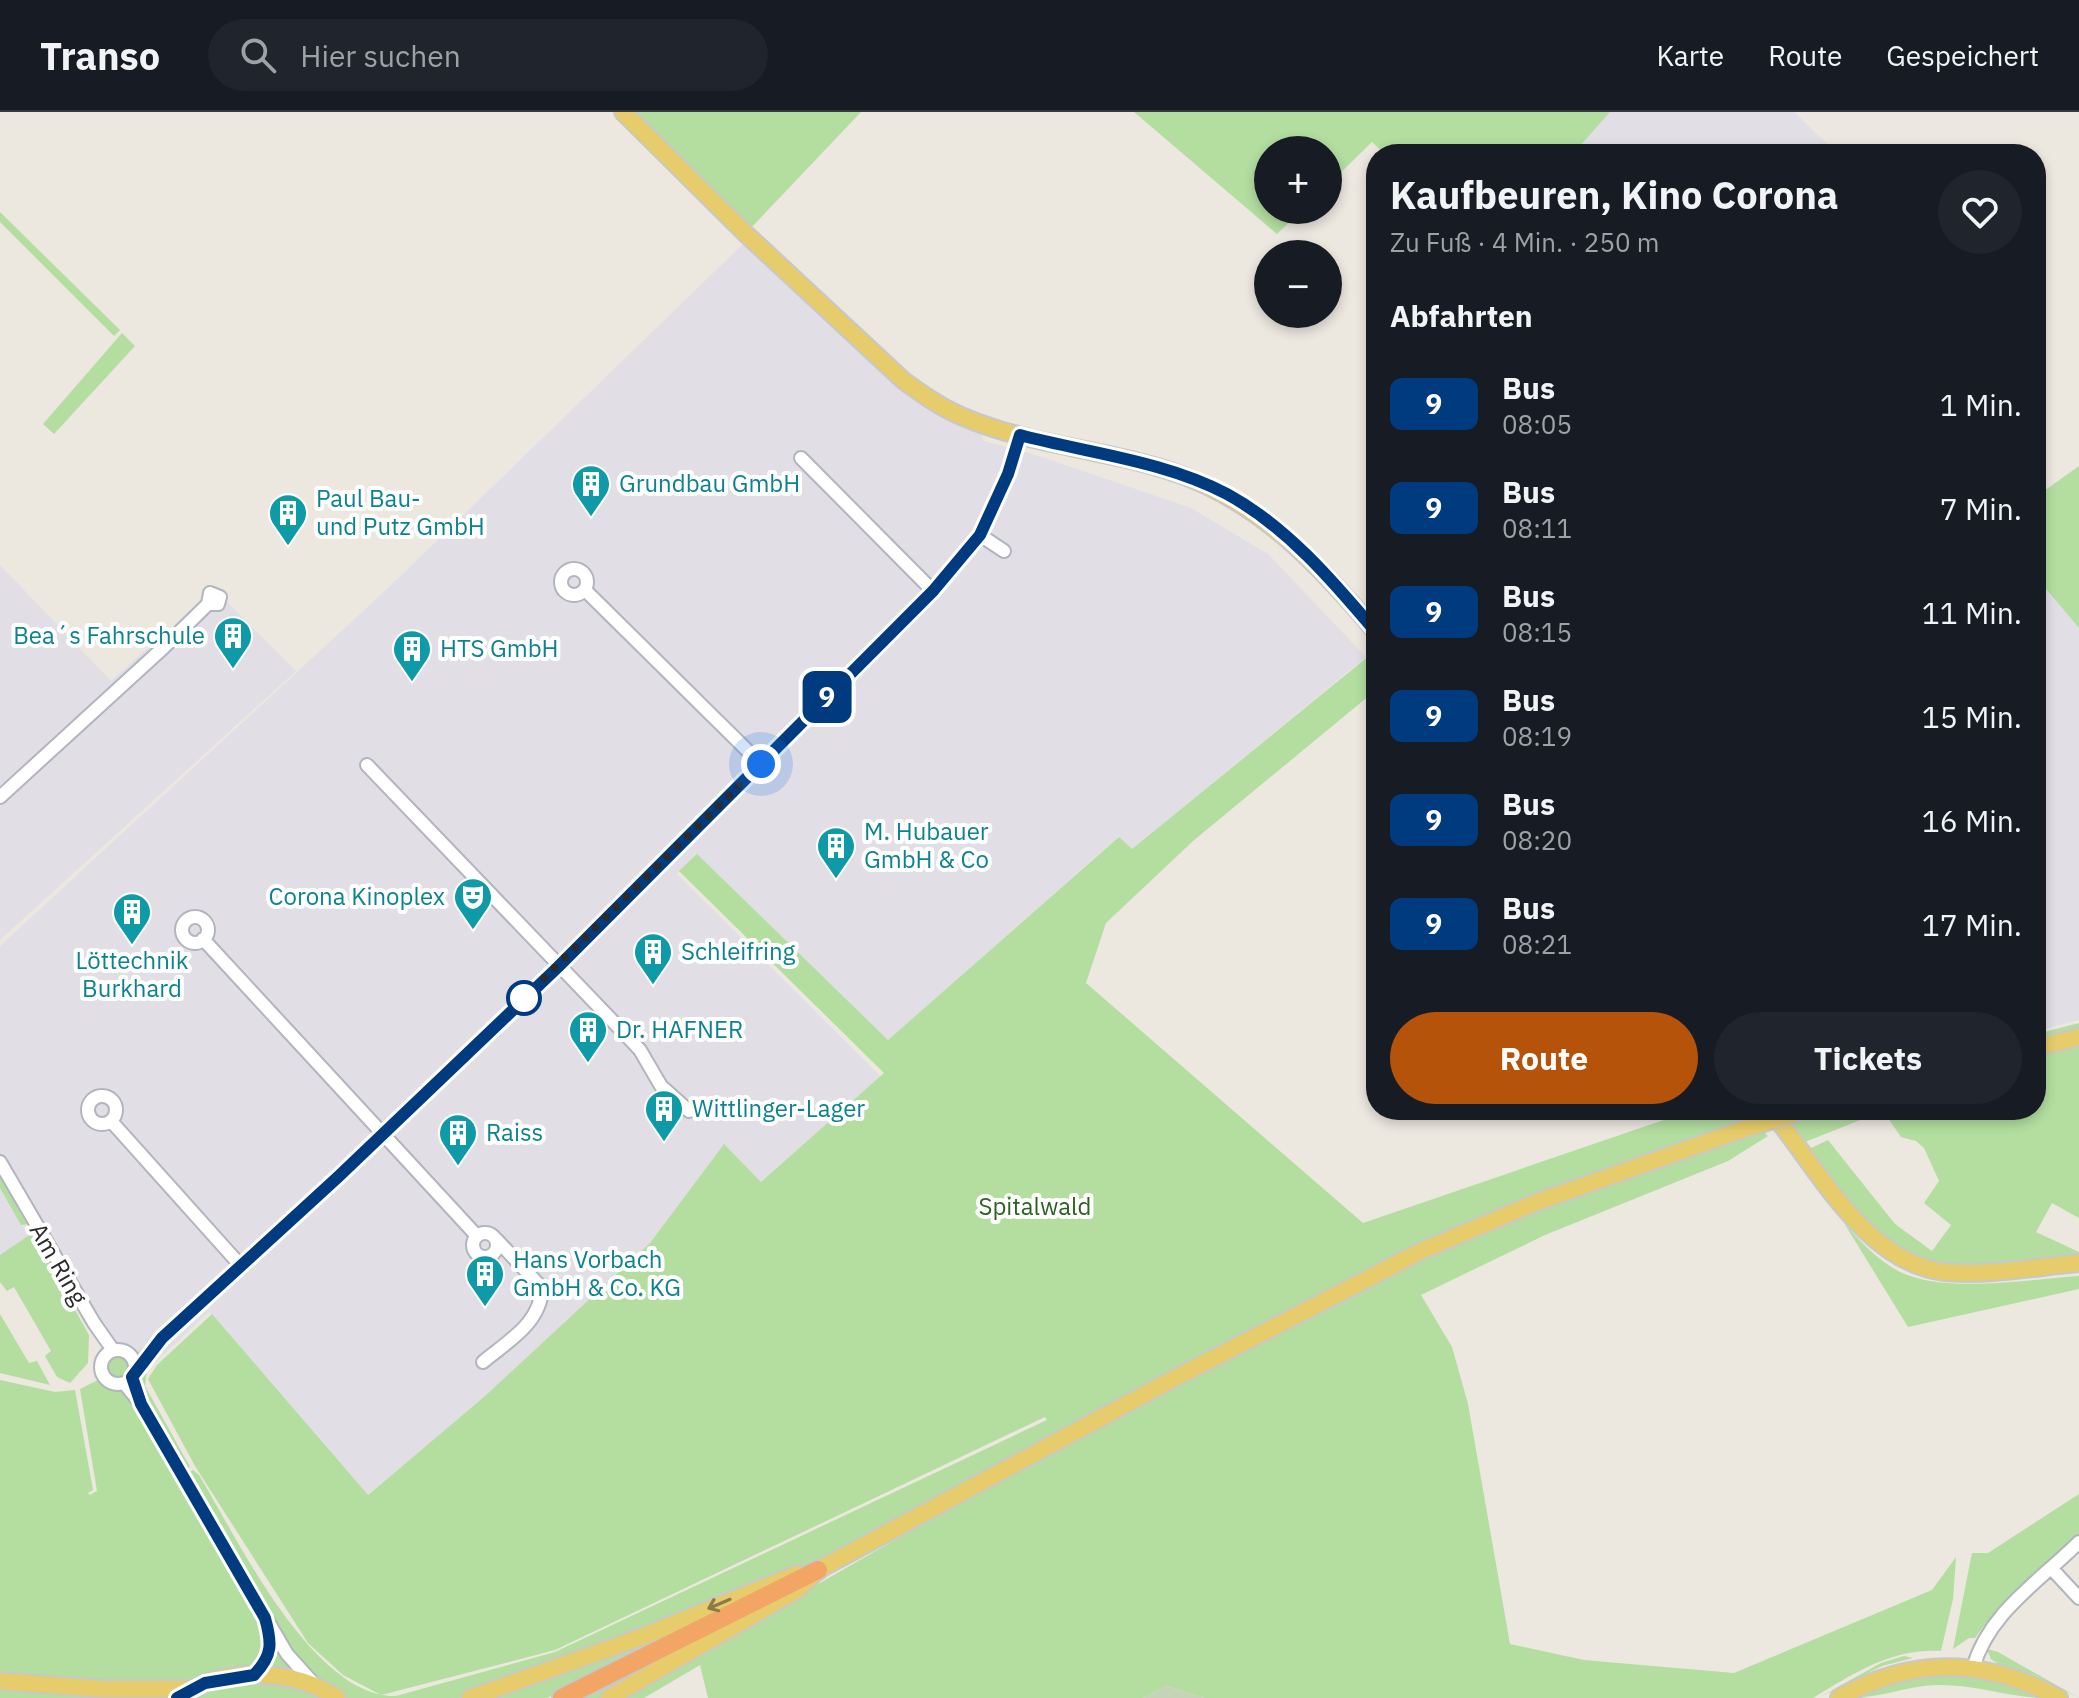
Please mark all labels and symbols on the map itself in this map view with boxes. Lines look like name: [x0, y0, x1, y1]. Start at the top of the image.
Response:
building icon: Grundbau GmbH: [570, 463, 612, 518]
place label: Grundbau GmbH: [619, 467, 800, 499]
place label: Paul Bau- und Putz GmbH: [316, 482, 485, 542]
building icon: Paul Bau- und Putz GmbH: [267, 492, 309, 547]
building icon: Bea´s Fahrschule: [212, 615, 254, 670]
place label: Bea´s Fahrschule: [13, 619, 205, 651]
building icon: HTS GmbH: [391, 628, 433, 683]
place label: HTS GmbH: [440, 632, 559, 664]
line badge: 9: [801, 671, 853, 723]
your location: [741, 744, 781, 784]
place label: M. Hubauer GmbH & Co: [864, 815, 989, 875]
building icon: M. Hubauer GmbH & Co: [815, 825, 857, 880]
theatre icon: Corona Kinoplex: [452, 876, 494, 931]
place label: Corona Kinoplex: [269, 880, 445, 912]
building icon: Löttechnik Burkhard: [111, 891, 153, 946]
building icon: Schleifring: [632, 931, 674, 986]
place label: Schleifring: [681, 935, 796, 967]
place label: Löttechnik Burkhard: [76, 944, 189, 1004]
unlabelled marker: [507, 981, 541, 1015]
building icon: Dr. HAFNER: [567, 1009, 609, 1064]
place label: Dr. HAFNER: [616, 1013, 743, 1045]
building icon: Wittlinger-Lager: [643, 1088, 685, 1143]
place label: Wittlinger-Lager: [692, 1092, 865, 1124]
building icon: Raiss: [437, 1112, 479, 1167]
place label: Raiss: [486, 1116, 543, 1148]
park label: Spitalwald: [979, 1190, 1092, 1222]
street label: Am Ring: [23, 1217, 95, 1311]
place label: Hans Vorbach GmbH & Co. KG: [513, 1243, 681, 1303]
building icon: Hans Vorbach GmbH & Co. KG: [464, 1253, 506, 1308]
one-way arrow: [707, 1598, 732, 1613]

